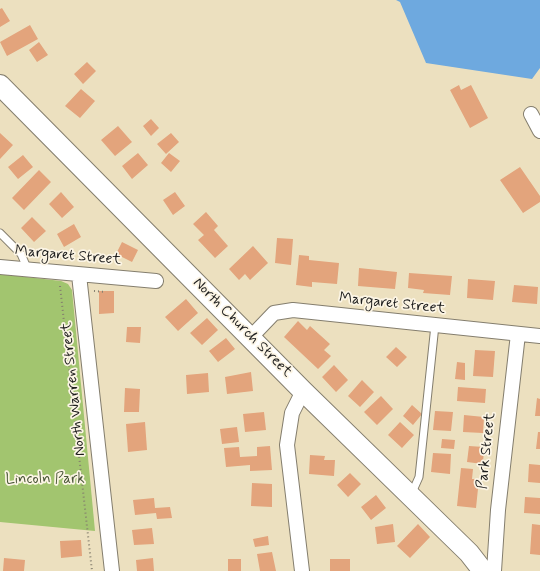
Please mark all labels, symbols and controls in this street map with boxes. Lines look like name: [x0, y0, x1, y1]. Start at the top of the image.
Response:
street label: Margaret Street: [14, 242, 122, 270]
street label: North Church Street: [189, 275, 295, 381]
street label: Margaret Street: [338, 289, 446, 319]
street label: North Warren Street: [58, 321, 90, 457]
street label: Park Street: [474, 412, 500, 490]
park label: Lincoln Park: [5, 471, 85, 489]

